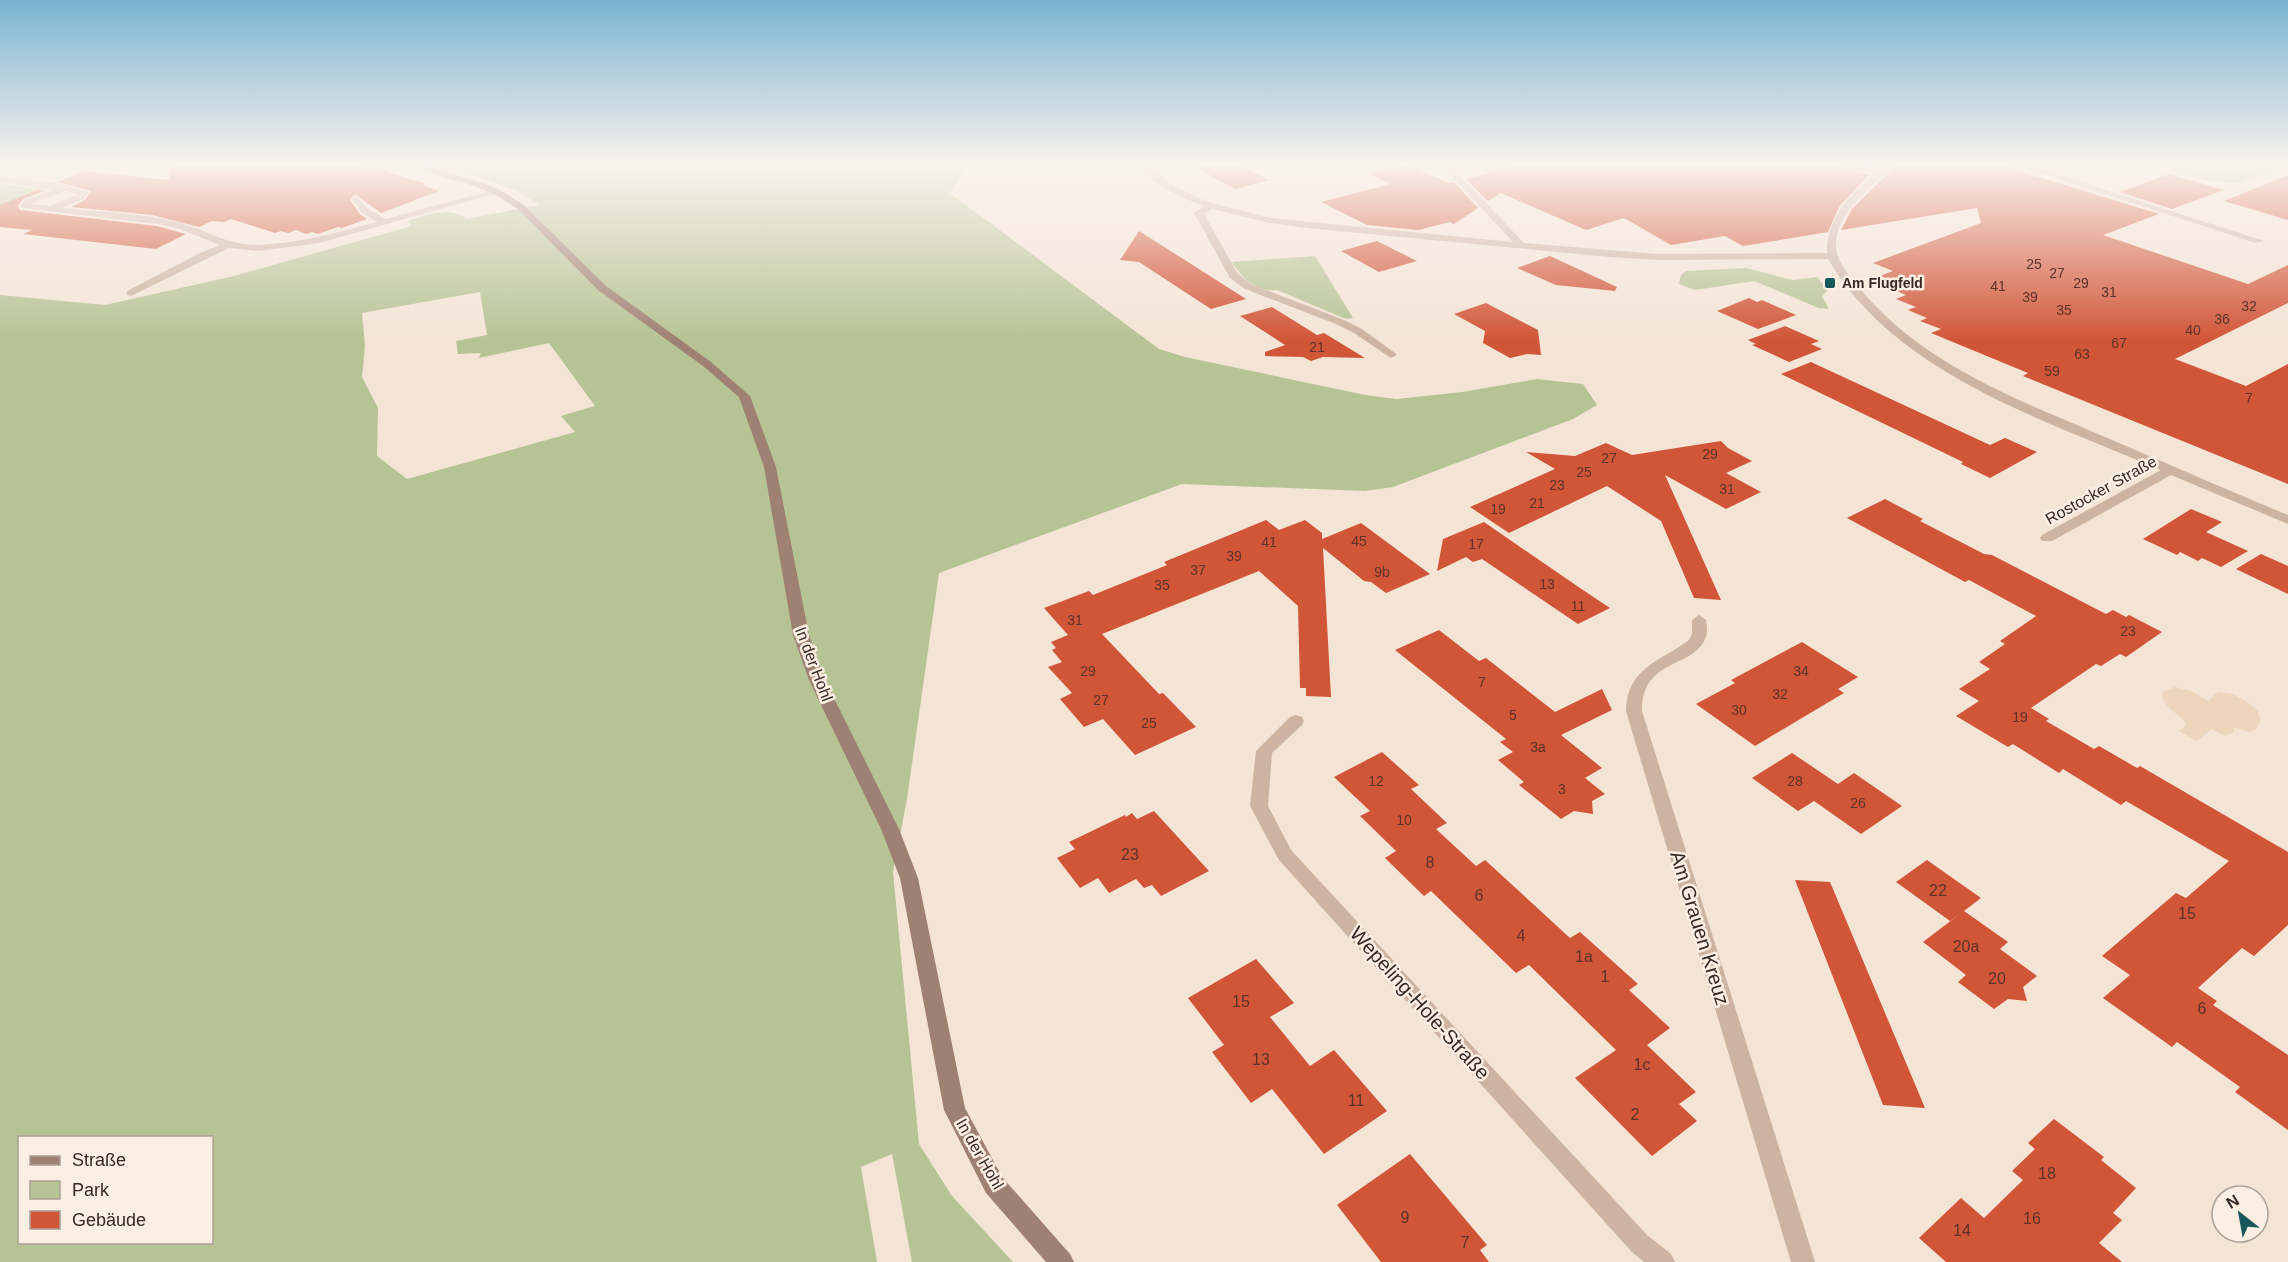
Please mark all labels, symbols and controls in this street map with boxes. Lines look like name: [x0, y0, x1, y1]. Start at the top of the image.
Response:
house number: 25: [2026, 256, 2042, 272]
house number: 27: [2049, 265, 2065, 281]
place label: Am Flugfeld: [1842, 275, 1923, 291]
house number: 29: [2073, 275, 2089, 291]
marker: Am Flugfeld: [1823, 276, 1837, 290]
house number: 41: [1990, 278, 2006, 294]
house number: 31: [2101, 284, 2117, 300]
house number: 39: [2022, 289, 2038, 305]
house number: 32: [2241, 298, 2257, 314]
house number: 35: [2056, 302, 2072, 318]
house number: 36: [2214, 311, 2230, 327]
house number: 40: [2185, 322, 2201, 338]
house number: 67: [2111, 335, 2127, 351]
house number: 21: [1309, 339, 1325, 355]
house number: 63: [2074, 346, 2090, 362]
house number: 59: [2044, 363, 2060, 379]
house number: 7: [2245, 390, 2253, 406]
house number: 29: [1702, 446, 1718, 462]
house number: 27: [1601, 450, 1617, 466]
street label: Rostocker Straße: [2042, 452, 2160, 528]
house number: 25: [1576, 464, 1592, 480]
house number: 23: [1549, 477, 1565, 493]
house number: 31: [1719, 481, 1735, 497]
house number: 21: [1529, 495, 1545, 511]
house number: 19: [1490, 501, 1506, 517]
house number: 45: [1351, 533, 1367, 549]
house number: 41: [1261, 534, 1277, 550]
house number: 17: [1468, 536, 1484, 552]
house number: 39: [1226, 548, 1242, 564]
house number: 37: [1190, 562, 1206, 578]
house number: 9b: [1374, 564, 1390, 580]
house number: 13: [1539, 576, 1555, 592]
house number: 35: [1154, 577, 1170, 593]
house number: 11: [1571, 598, 1585, 614]
house number: 31: [1067, 612, 1083, 628]
house number: 23: [2120, 623, 2136, 639]
street label: In der Hohl: [792, 624, 836, 704]
house number: 29: [1080, 663, 1096, 679]
house number: 34: [1793, 663, 1809, 679]
house number: 7: [1478, 674, 1486, 690]
house number: 32: [1772, 686, 1788, 702]
house number: 27: [1093, 692, 1109, 708]
house number: 30: [1731, 702, 1747, 718]
house number: 5: [1509, 707, 1517, 723]
house number: 19: [2012, 709, 2028, 725]
house number: 25: [1141, 715, 1157, 731]
house number: 3a: [1530, 739, 1546, 755]
house number: 12: [1368, 773, 1384, 789]
house number: 28: [1787, 773, 1803, 789]
house number: 3: [1558, 781, 1566, 797]
house number: 26: [1850, 795, 1866, 811]
house number: 10: [1396, 812, 1412, 828]
house number: 23: [1121, 846, 1139, 863]
street label: Am Grauen Kreuz: [1666, 848, 1734, 1008]
house number: 8: [1426, 854, 1435, 871]
house number: 22: [1929, 882, 1947, 899]
house number: 6: [1475, 887, 1484, 904]
house number: 15: [2178, 905, 2196, 922]
street label: Wepeling-Hole-Straße: [1346, 922, 1494, 1084]
house number: 4: [1517, 927, 1526, 944]
house number: 20a: [1953, 938, 1979, 955]
house number: 1a: [1575, 948, 1593, 965]
house number: 1: [1601, 968, 1610, 985]
house number: 20: [1988, 970, 2006, 987]
house number: 15: [1232, 993, 1250, 1010]
house number: 6: [2198, 1000, 2207, 1017]
house number: 13: [1252, 1051, 1270, 1068]
house number: 1c: [1634, 1056, 1650, 1073]
house number: 11: [1348, 1092, 1364, 1109]
house number: 2: [1631, 1106, 1640, 1123]
street label: In der Hohl: [953, 1116, 1007, 1192]
legend: [18, 1136, 213, 1244]
text: Straße: [72, 1150, 126, 1170]
house number: 18: [2038, 1165, 2056, 1182]
text: Park: [72, 1180, 110, 1200]
north arrow: [2210, 1184, 2270, 1244]
text: N: [2223, 1191, 2242, 1212]
house number: 9: [1401, 1209, 1410, 1226]
text: Gebäude: [72, 1210, 146, 1230]
house number: 16: [2023, 1210, 2041, 1227]
house number: 14: [1953, 1222, 1971, 1239]
house number: 7: [1461, 1234, 1470, 1251]

